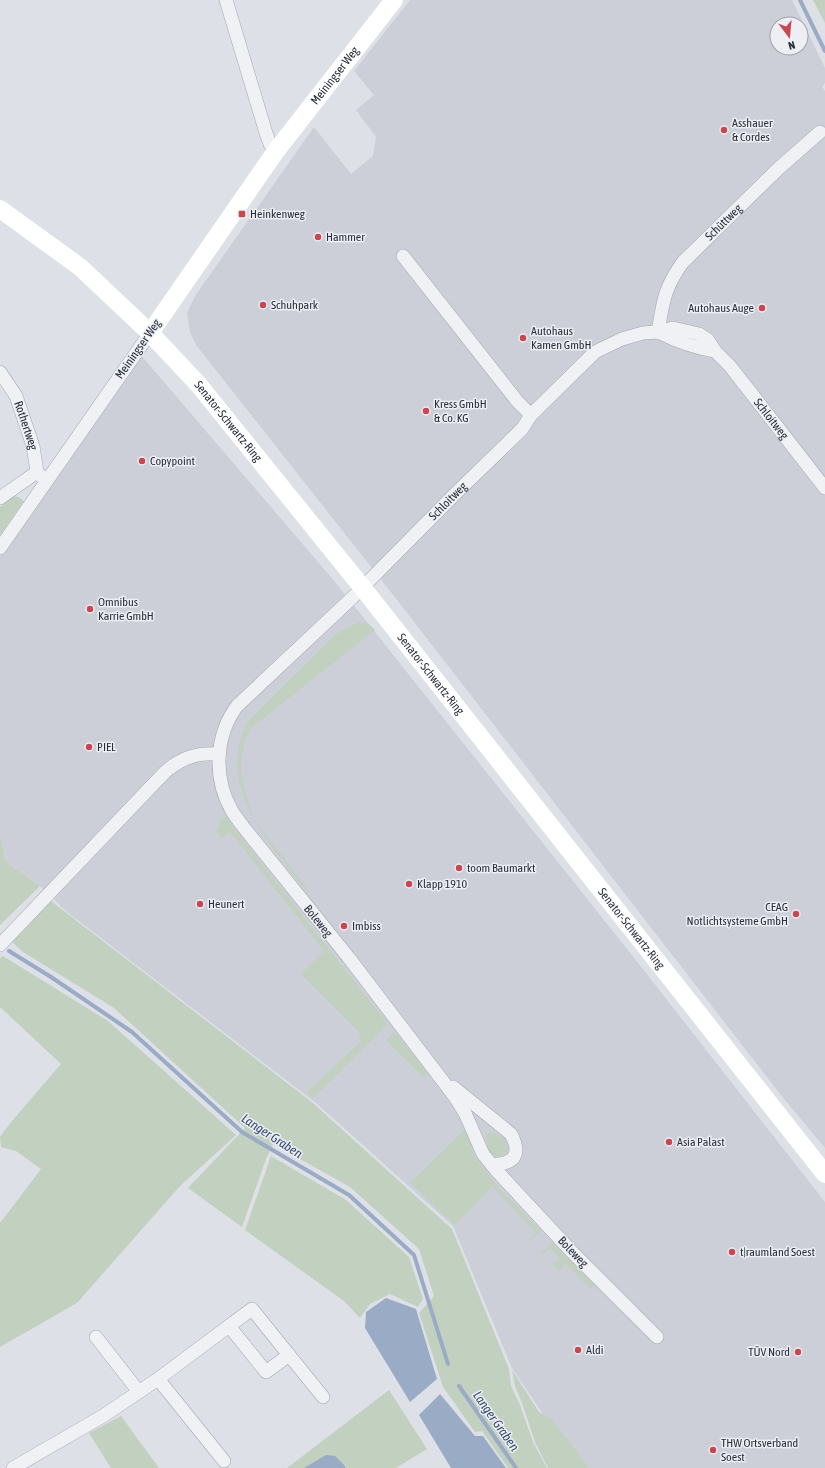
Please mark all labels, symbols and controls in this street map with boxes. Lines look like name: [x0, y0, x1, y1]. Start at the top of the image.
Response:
north arrow: [769, 16, 809, 56]
text: N: [787, 39, 797, 52]
street label: Meiningser Weg: [308, 43, 362, 107]
place label: Asshauer & Cordes: [732, 116, 773, 144]
marker: Asshauer & Cordes: [719, 125, 729, 135]
street label: Schüttweg: [702, 201, 745, 243]
place label: Heinkenweg: [250, 207, 306, 221]
marker: Heinkenweg: [237, 209, 247, 219]
place label: Hammer: [326, 230, 365, 244]
marker: Hammer: [313, 232, 323, 242]
place label: Schuhpark: [271, 298, 319, 312]
marker: Schuhpark: [258, 300, 268, 310]
place label: Autohaus Auge: [688, 301, 754, 315]
marker: Autohaus Auge: [757, 303, 767, 313]
street label: Meiningser Weg: [112, 316, 164, 382]
place label: Autohaus Kamen GmbH: [531, 324, 591, 352]
marker: Autohaus Kamen GmbH: [518, 333, 528, 343]
street label: Senator-Schwartz-Ring: [191, 378, 265, 465]
street label: Schloitweg: [751, 396, 792, 443]
place label: Kress GmbH & Co. KG: [434, 397, 487, 425]
street label: Rothertweg: [11, 399, 41, 452]
marker: Kress GmbH & Co. KG: [421, 406, 431, 416]
place label: Copypoint: [150, 454, 195, 468]
marker: Copypoint: [137, 456, 147, 466]
street label: Schloitweg: [426, 479, 470, 523]
place label: Omnibus Karrie GmbH: [98, 595, 154, 623]
marker: Omnibus Karrie GmbH: [85, 604, 95, 614]
street label: Senator-Schwartz-Ring: [394, 631, 468, 718]
place label: PIEL: [97, 740, 116, 754]
marker: PIEL: [84, 742, 94, 752]
place label: toom Baumarkt: [467, 861, 536, 875]
marker: toom Baumarkt: [454, 863, 464, 873]
place label: Klapp 1910: [417, 877, 468, 891]
marker: Klapp 1910: [404, 879, 414, 889]
street label: Senator-Schwartz-Ring: [595, 885, 668, 973]
place label: Heunert: [208, 897, 245, 911]
marker: Heunert: [195, 899, 205, 909]
place label: CEAG Notlichtsysteme GmbH: [687, 900, 788, 928]
street label: Boleweg: [301, 902, 336, 941]
marker: CEAG Notlichtsysteme GmbH: [791, 909, 801, 919]
place label: Imbiss: [352, 919, 381, 933]
marker: Imbiss: [339, 921, 349, 931]
water label: Langer Graben: [239, 1111, 306, 1162]
place label: Asia Palast: [677, 1135, 725, 1149]
marker: Asia Palast: [664, 1137, 674, 1147]
street label: Boleweg: [555, 1234, 592, 1271]
place label: t|raumland Soest: [740, 1245, 815, 1259]
marker: t|raumland Soest: [727, 1247, 737, 1257]
place label: Aldi: [586, 1343, 603, 1357]
marker: Aldi: [573, 1345, 583, 1355]
place label: TÜV Nord: [748, 1345, 790, 1359]
marker: TÜV Nord: [793, 1347, 803, 1357]
water label: Langer Graben: [470, 1388, 522, 1454]
place label: THW Ortsverband Soest: [721, 1436, 798, 1464]
marker: THW Ortsverband Soest: [708, 1445, 718, 1455]

